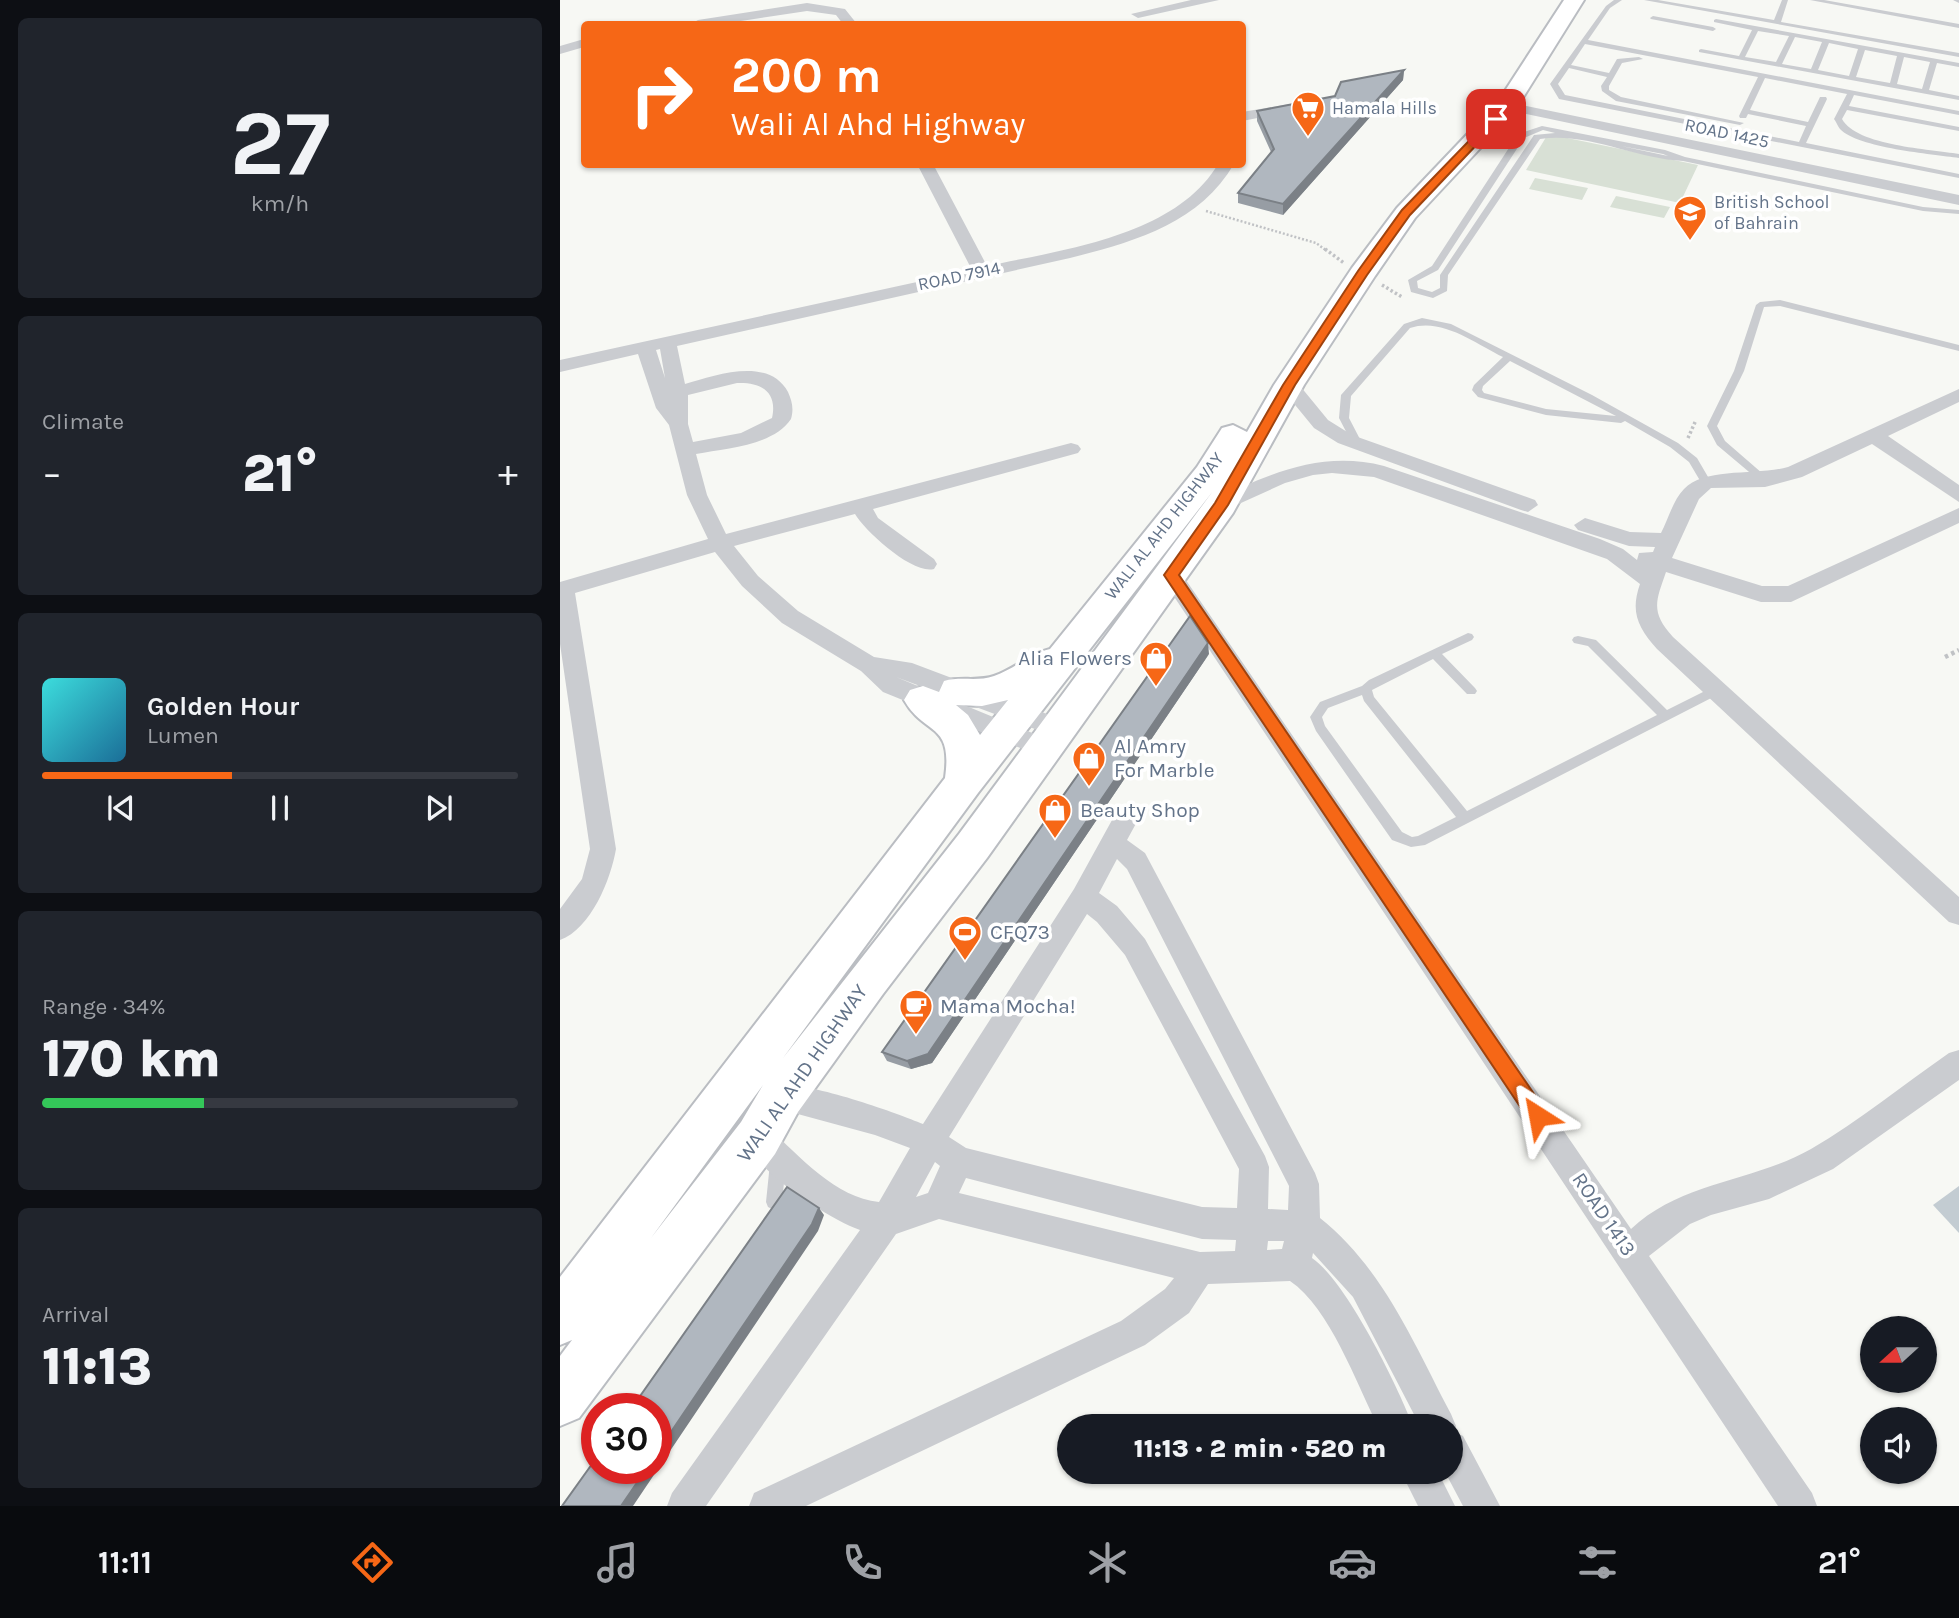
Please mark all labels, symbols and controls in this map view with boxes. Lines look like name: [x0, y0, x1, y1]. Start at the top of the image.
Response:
text: 200 m: [731, 47, 882, 104]
icon: right: [616, 49, 707, 140]
supermarket icon: Hamala Hills: [1289, 89, 1327, 138]
pin: [1466, 89, 1526, 149]
text: 27: [230, 91, 330, 197]
place label: Hamala Hills: [1332, 97, 1437, 119]
icon: arrive: [1477, 100, 1515, 138]
text: Wali Al Ahd Highway: [731, 106, 1026, 143]
street label: ROAD 1425: [1683, 113, 1771, 153]
text: km/h: [251, 190, 309, 217]
place label: British School of Bahrain: [1714, 191, 1830, 234]
school or university icon: British School of Bahrain: [1671, 193, 1709, 242]
street label: ROAD 7914: [916, 257, 1002, 295]
text: Climate: [42, 408, 124, 435]
text: 21°: [242, 443, 318, 504]
street label: WALI AL AHD HIGHWAY: [1100, 448, 1228, 604]
text: −: [42, 451, 62, 496]
text: +: [498, 451, 518, 496]
shop icon: Alia Flowers: [1137, 639, 1175, 688]
place label: Alia Flowers: [1018, 646, 1132, 670]
text: Golden Hour: [147, 691, 299, 722]
text: Lumen: [147, 722, 219, 749]
place label: Al Amry For Marble: [1114, 734, 1215, 782]
shop icon: Al Amry For Marble: [1070, 739, 1108, 788]
icon: previous: [102, 789, 140, 827]
icon: pause: [261, 789, 299, 827]
icon: next: [420, 789, 458, 827]
shop icon: Beauty Shop: [1036, 791, 1074, 840]
place label: Beauty Shop: [1080, 798, 1200, 822]
sports icon: CFQ73: [946, 913, 984, 962]
place label: CFQ73: [990, 920, 1050, 944]
street label: WALI AL AHD HIGHWAY: [732, 979, 873, 1166]
cafe icon: Mama Mocha!: [897, 987, 935, 1036]
text: Range · 34%: [42, 993, 166, 1020]
place label: Mama Mocha!: [940, 994, 1076, 1018]
text: 170 km: [42, 1028, 221, 1089]
position arrow: [1501, 1079, 1575, 1153]
street label: ROAD 1413: [1567, 1168, 1641, 1260]
text: Arrival: [42, 1301, 109, 1328]
north arrow: [1860, 1316, 1937, 1393]
map controls: [1860, 1316, 1937, 1484]
text: 11:13: [42, 1336, 152, 1397]
speed limit sign: 30: [581, 1393, 672, 1484]
button: sound: [1860, 1407, 1937, 1484]
text: 11:13 · 2 min · 520 m: [1134, 1433, 1386, 1464]
icon: directions: [348, 1538, 397, 1587]
icon: music: [593, 1538, 642, 1587]
icon: phone: [838, 1538, 887, 1587]
icon: climate: [1083, 1538, 1132, 1587]
icon: car: [1328, 1538, 1377, 1587]
icon: filters: [1573, 1538, 1622, 1587]
text: 11:11: [98, 1544, 152, 1581]
text: 21°: [1818, 1544, 1861, 1581]

